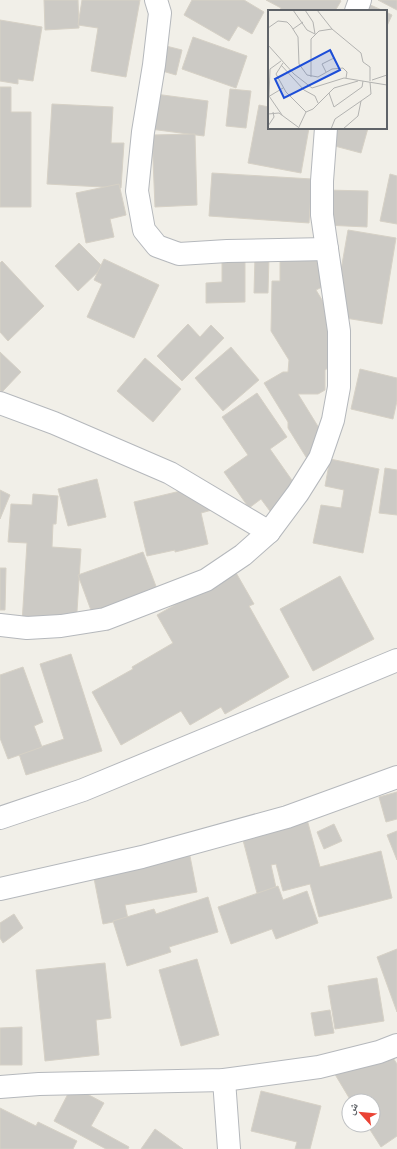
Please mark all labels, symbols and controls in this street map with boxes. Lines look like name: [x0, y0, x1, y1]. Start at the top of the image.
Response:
inset map: [268, 10, 387, 129]
north arrow: [341, 1093, 381, 1133]
text: ش: [344, 1100, 362, 1117]

